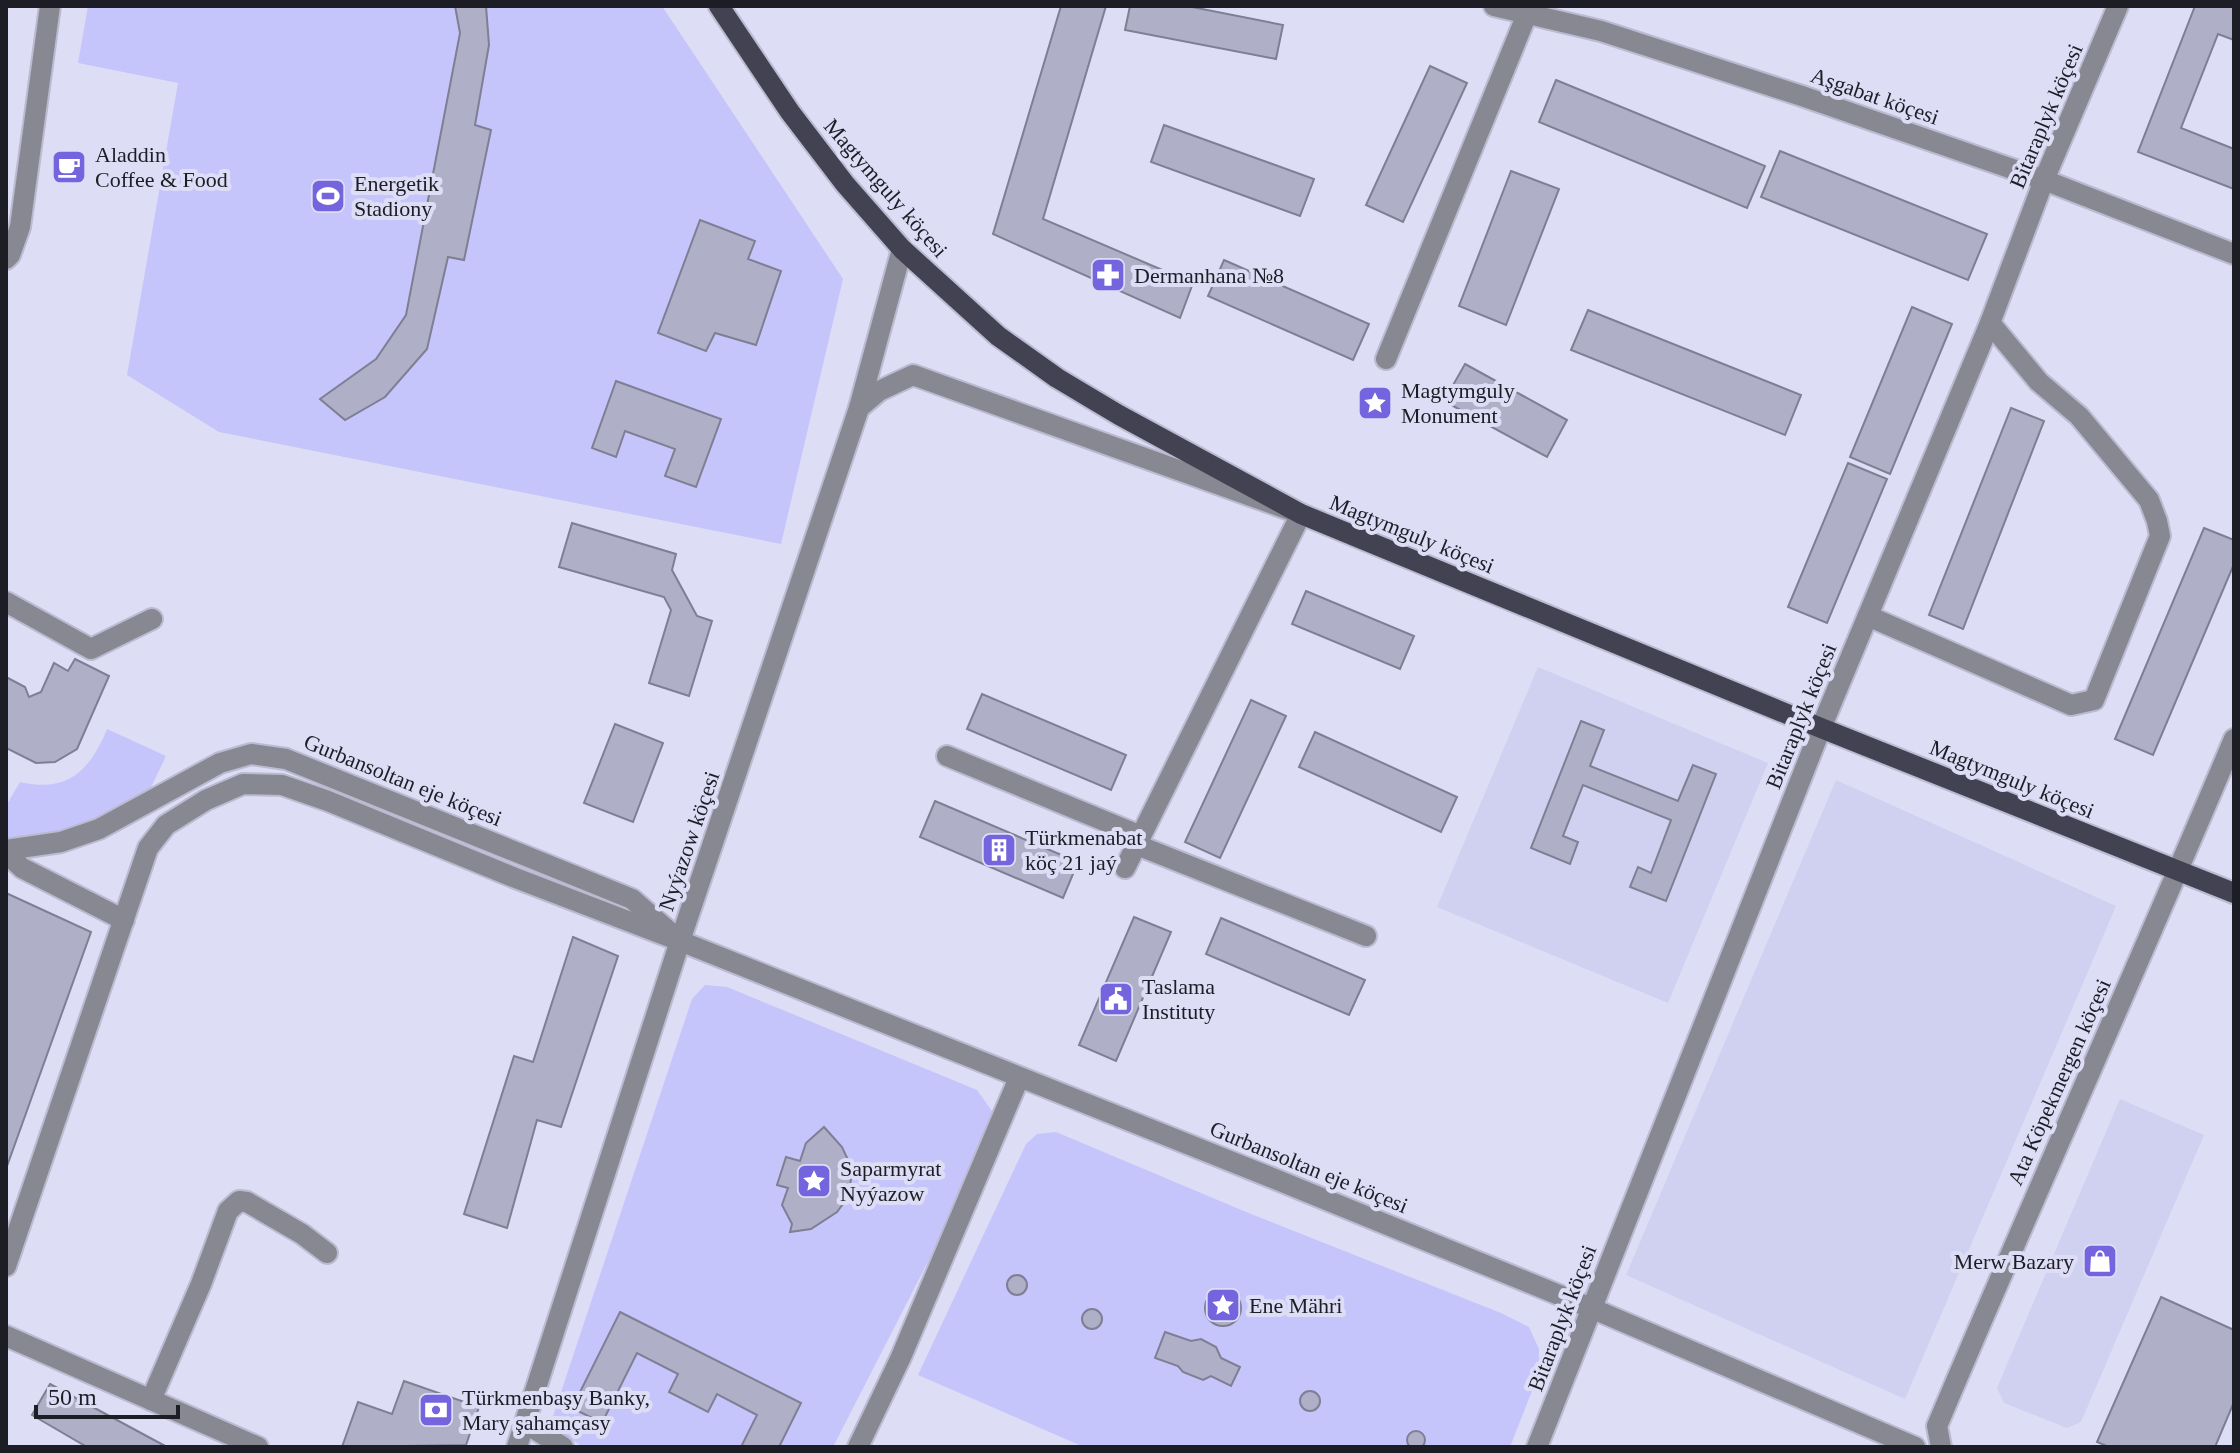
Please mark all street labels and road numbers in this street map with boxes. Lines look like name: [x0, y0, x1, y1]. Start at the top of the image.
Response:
street label: Bitaraplyk köçesi: [2004, 40, 2088, 192]
street label: Aşgabat köçesi: [1808, 62, 1942, 130]
street label: Magtymguly köçesi: [819, 114, 953, 262]
street label: Magtymguly köçesi: [1326, 490, 1498, 578]
street label: Bitaraplyk köçesi: [1760, 640, 1842, 792]
street label: Gurbansoltan eje köçesi: [300, 729, 506, 831]
street label: Magtymguly köçesi: [1926, 735, 2098, 823]
street label: Nyýazow köçesi: [653, 768, 725, 914]
street label: Ata Köpekmergen köçesi: [2002, 975, 2116, 1189]
street label: Gurbansoltan eje köçesi: [1206, 1116, 1412, 1218]
street label: Bitaraplyk köçesi: [1523, 1241, 1601, 1395]

